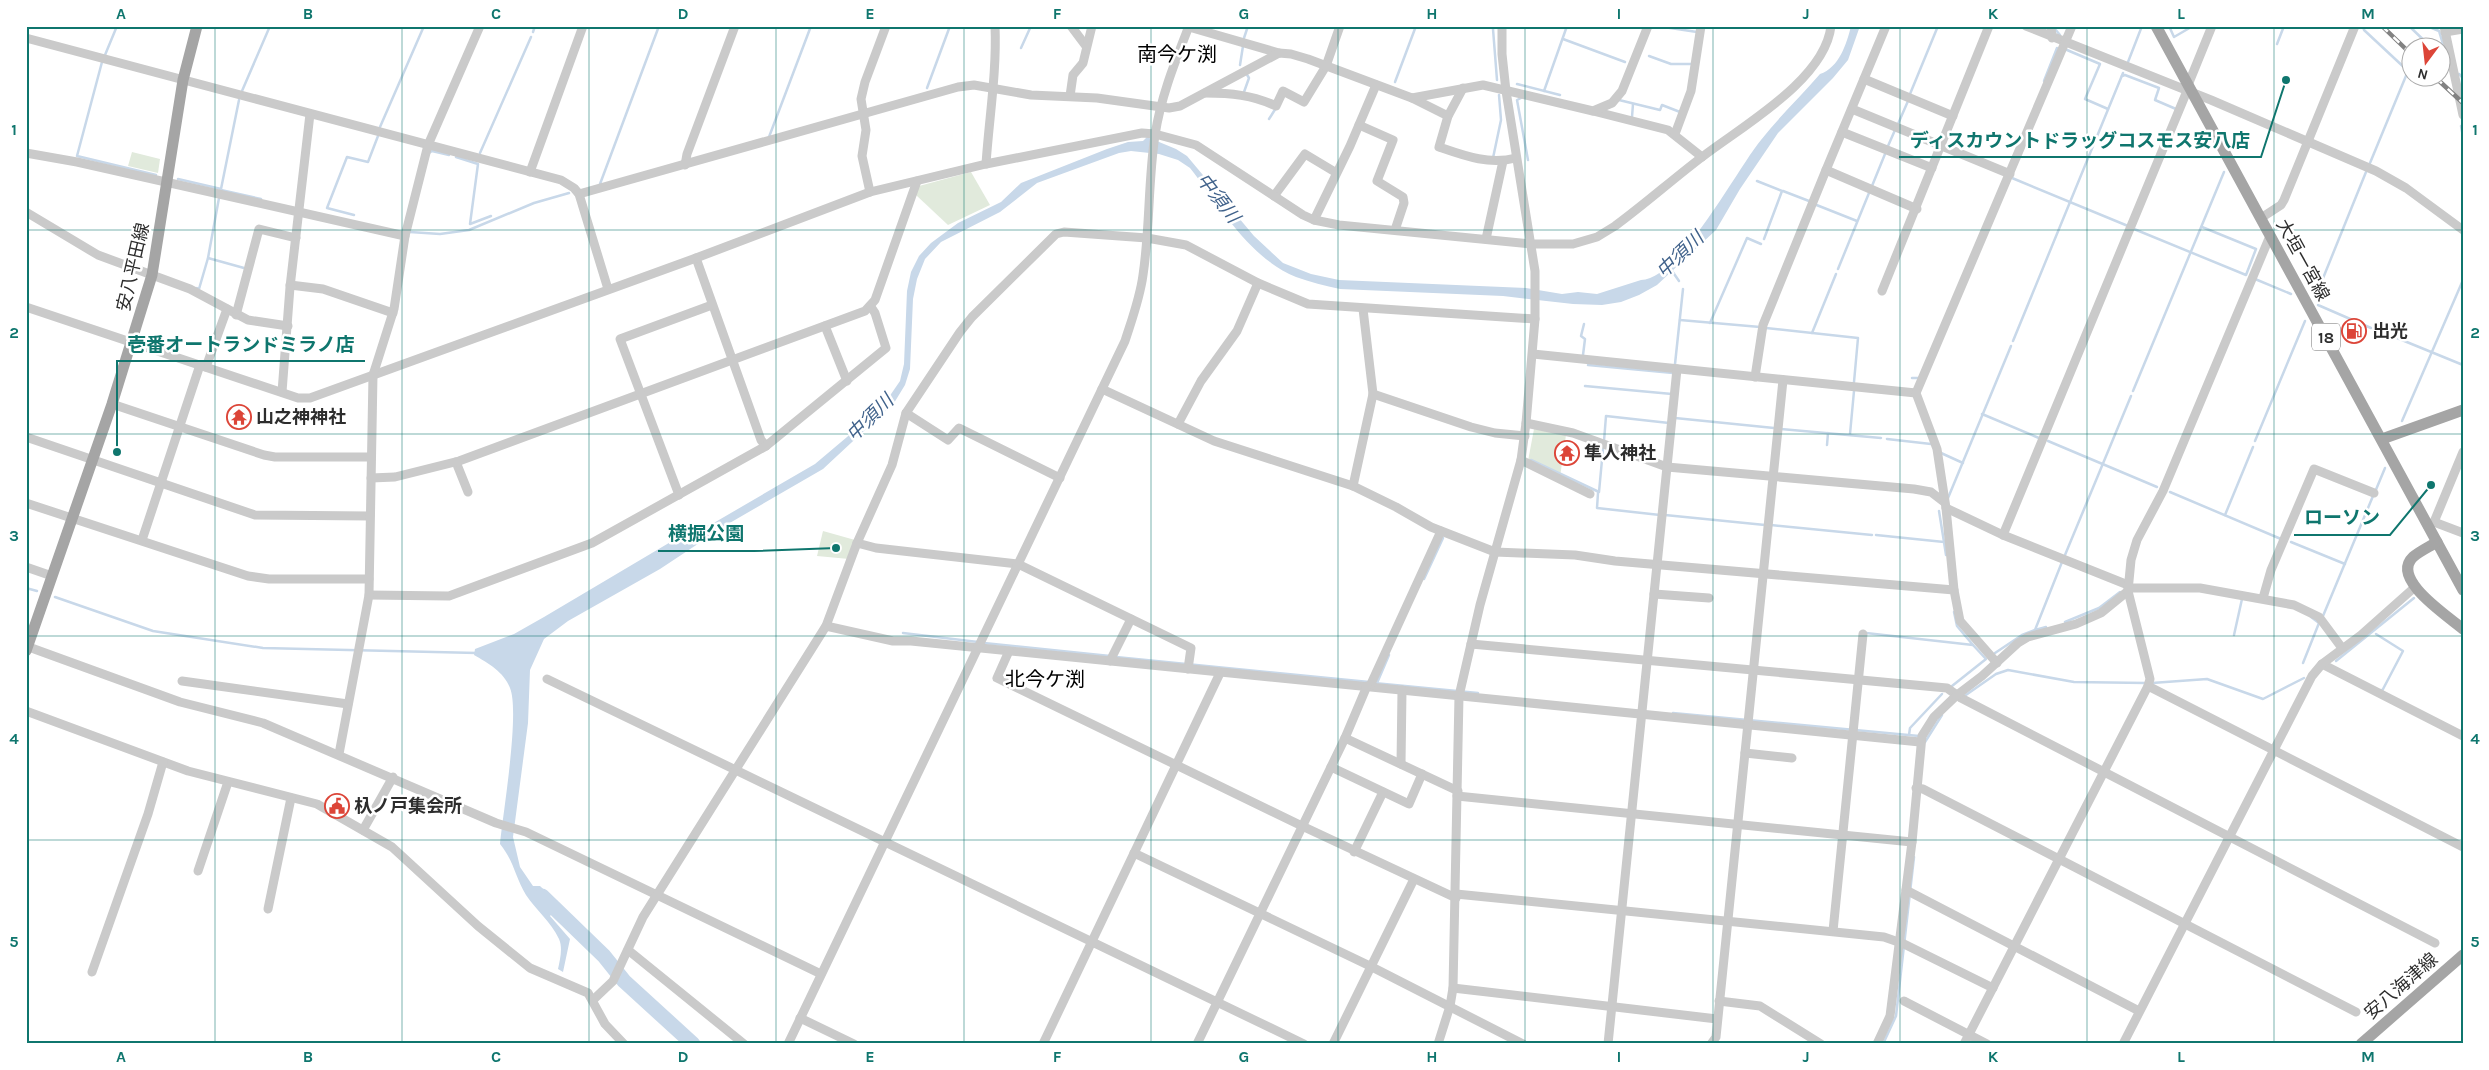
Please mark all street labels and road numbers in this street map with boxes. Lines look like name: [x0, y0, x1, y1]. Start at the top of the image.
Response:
street label: 大垣一宮線: [2272, 215, 2334, 305]
street label: 安八平田線: [112, 221, 154, 313]
road number: 18: [2312, 324, 2340, 351]
street label: 安八海津線: [2360, 948, 2442, 1024]

